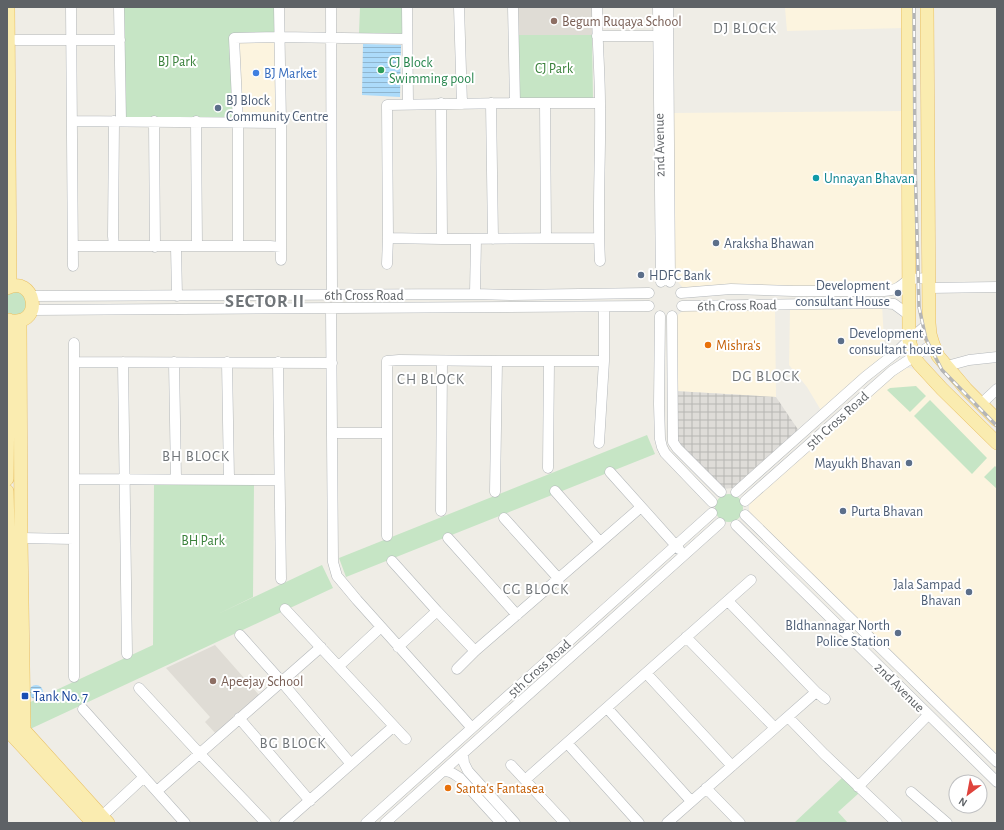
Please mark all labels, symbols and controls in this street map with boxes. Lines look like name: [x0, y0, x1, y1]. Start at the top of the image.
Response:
place label: Begum Ruqaya School: [562, 15, 682, 29]
marker: Begum Ruqaya School: [549, 16, 559, 26]
district label: DJ BLOCK: [713, 21, 777, 36]
park label: BJ Park: [158, 55, 197, 69]
place label: CJ Block Swimming pool: [389, 56, 474, 86]
park label: CJ Park: [535, 62, 574, 76]
marker: CJ Block Swimming pool: [376, 65, 386, 75]
place label: BJ Market: [264, 67, 318, 81]
marker: BJ Market: [251, 68, 261, 78]
place label: BJ Block Community Centre: [226, 94, 328, 124]
marker: BJ Block Community Centre: [213, 103, 223, 113]
street label: 2nd Avenue: [652, 113, 668, 177]
place label: Unnayan Bhavan: [824, 172, 915, 186]
marker: Unnayan Bhavan: [811, 173, 821, 183]
place label: Araksha Bhawan: [724, 237, 814, 251]
marker: Araksha Bhawan: [711, 238, 721, 248]
place label: HDFC Bank: [649, 269, 711, 283]
marker: HDFC Bank: [636, 270, 646, 280]
place label: Development consultant House: [795, 279, 891, 309]
marker: Development consultant House: [893, 288, 903, 298]
street label: 6th Cross Road: [324, 289, 404, 303]
district label: SECTOR II: [225, 293, 305, 311]
street label: 6th Cross Road: [697, 298, 777, 314]
place label: Development consultant house: [849, 327, 942, 357]
marker: Development consultant house: [836, 336, 846, 346]
place label: Mishra's: [716, 339, 761, 353]
marker: Mishra's: [703, 340, 713, 350]
district label: DG BLOCK: [732, 369, 800, 384]
district label: CH BLOCK: [397, 372, 465, 387]
street label: 5th Cross Road: [804, 389, 872, 452]
district label: BH BLOCK: [162, 449, 230, 464]
place label: Mayukh Bhavan: [814, 457, 901, 471]
marker: Mayukh Bhavan: [904, 458, 914, 468]
place label: Purta Bhavan: [851, 505, 923, 519]
marker: Purta Bhavan: [838, 506, 848, 516]
park label: BH Park: [181, 534, 225, 548]
place label: Jala Sampad Bhavan: [894, 578, 961, 608]
district label: CG BLOCK: [503, 582, 569, 597]
marker: Jala Sampad Bhavan: [964, 587, 974, 597]
place label: BIdhannagar North Police Station: [785, 619, 890, 649]
marker: BIdhannagar North Police Station: [893, 628, 903, 638]
street label: 5th Cross Road: [506, 637, 574, 700]
street label: 2nd Avenue: [872, 660, 927, 715]
place label: Apeejay School: [221, 675, 303, 689]
marker: Apeejay School: [208, 676, 218, 686]
place label: Tank No. 7: [33, 690, 88, 704]
marker: Tank No. 7: [20, 691, 30, 701]
district label: BG BLOCK: [260, 736, 326, 751]
north arrow: [948, 774, 988, 814]
place label: Santa's Fantasea: [456, 782, 545, 796]
marker: Santa's Fantasea: [443, 783, 453, 793]
text: N: [957, 795, 969, 809]

